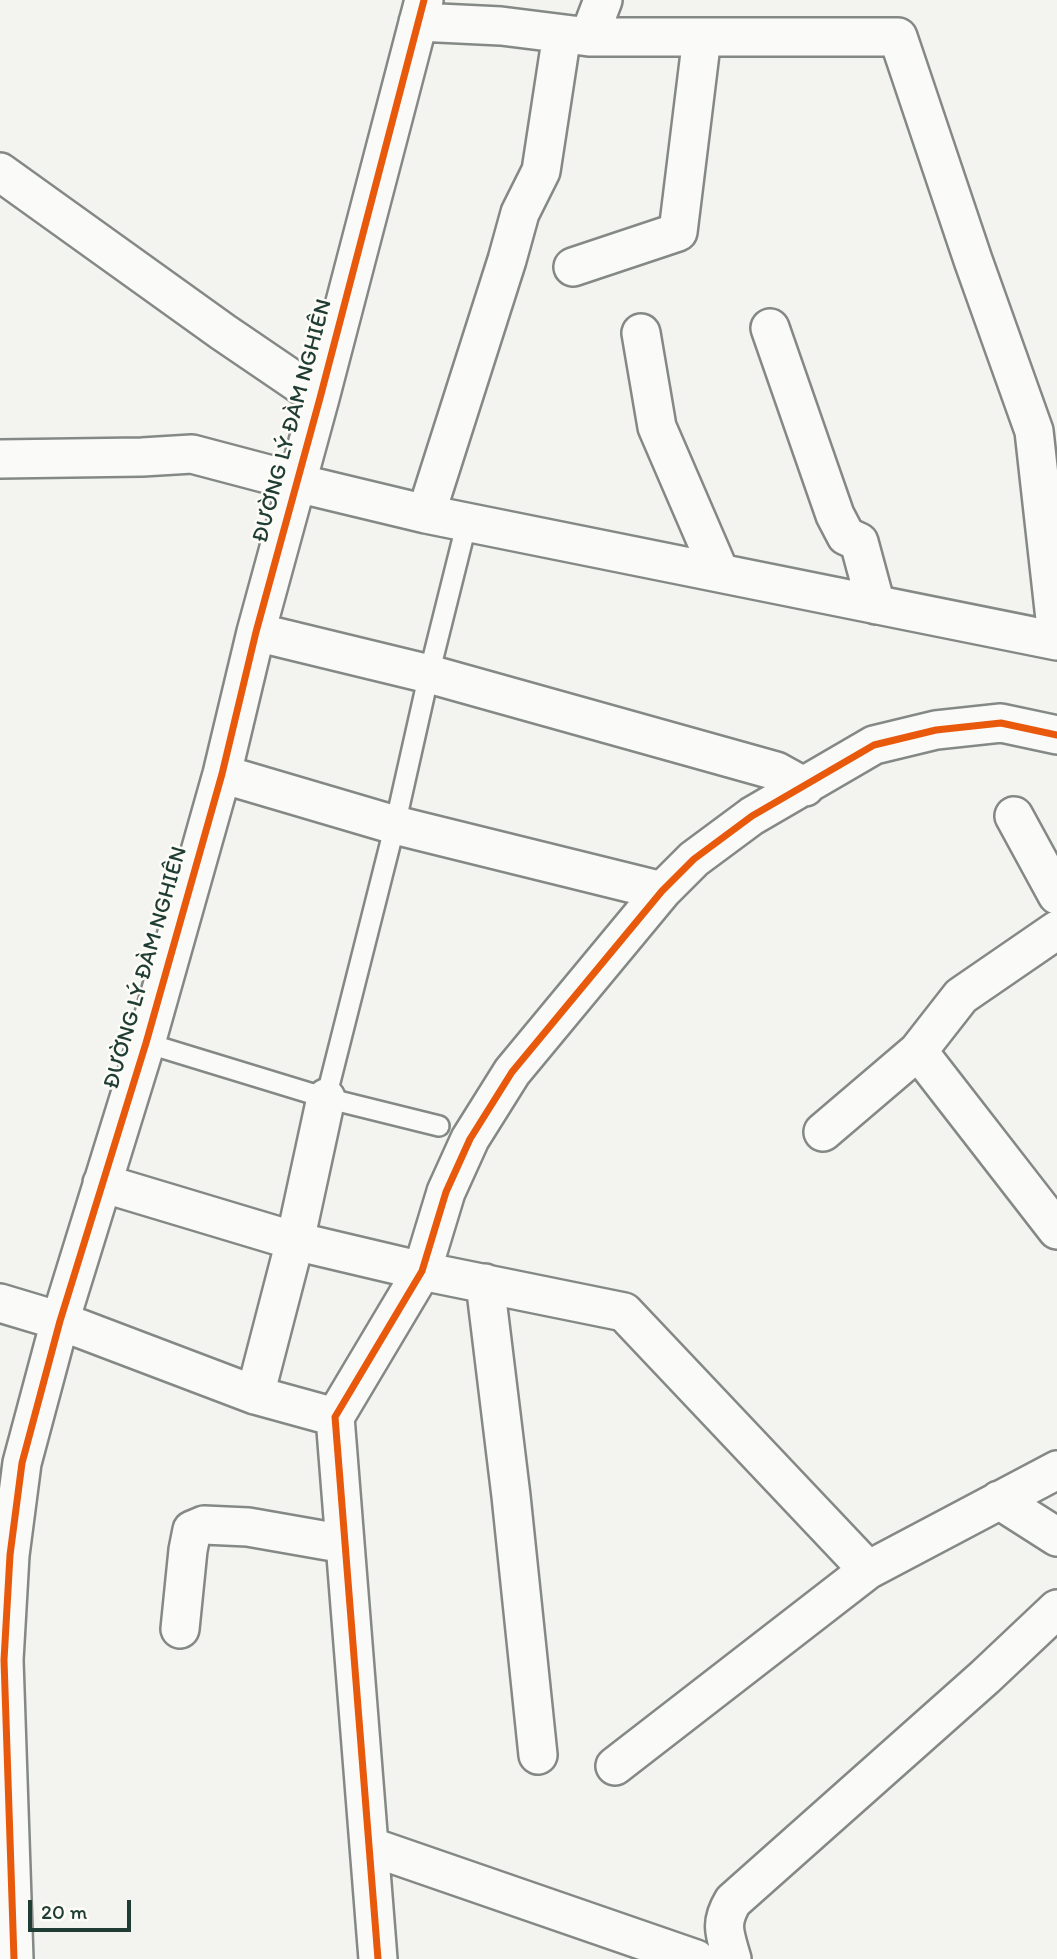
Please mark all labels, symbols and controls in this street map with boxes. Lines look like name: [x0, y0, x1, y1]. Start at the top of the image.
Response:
street label: ĐƯỜNG LÝ ĐÀM NGHIÊN: [247, 296, 339, 546]
street label: ĐƯỜNG LÝ ĐÀM NGHIÊN: [98, 843, 194, 1093]
scale bar: [32, 1885, 135, 1929]
text: 20 m: [41, 1899, 87, 1924]

